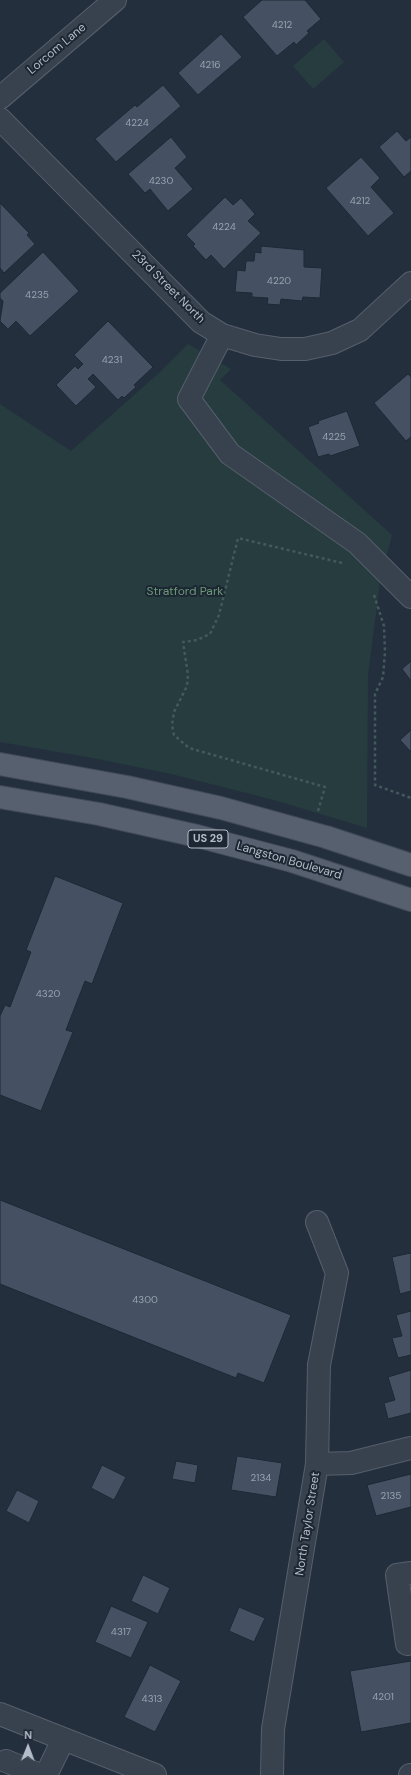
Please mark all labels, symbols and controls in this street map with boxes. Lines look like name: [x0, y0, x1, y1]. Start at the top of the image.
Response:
house number: 4212: [272, 19, 292, 31]
street label: Lorcom Lane: [25, 20, 89, 78]
house number: 4216: [199, 59, 221, 71]
house number: 4224: [125, 117, 149, 129]
house number: 4230: [149, 175, 173, 187]
house number: 4212: [350, 195, 370, 207]
house number: 4224: [212, 221, 236, 233]
street label: 23rd Street North: [128, 247, 208, 327]
house number: 4220: [267, 275, 291, 287]
house number: 4235: [25, 289, 49, 301]
house number: 4231: [102, 354, 122, 366]
house number: 4225: [322, 431, 346, 443]
park label: Stratford Park: [147, 585, 223, 599]
road number: US 29: [188, 830, 228, 848]
street label: Langston Boulevard: [235, 839, 343, 883]
house number: 4320: [36, 988, 60, 1000]
house number: 4300: [132, 1294, 158, 1306]
street label: North Taylor Street: [293, 1471, 323, 1577]
house number: 2134: [251, 1472, 271, 1484]
house number: 2135: [381, 1490, 401, 1502]
house number: 4317: [111, 1626, 131, 1638]
house number: 4201: [372, 1691, 394, 1703]
house number: 4313: [142, 1693, 162, 1705]
north arrow: [8, 1727, 48, 1767]
text: N: [24, 1728, 32, 1742]

